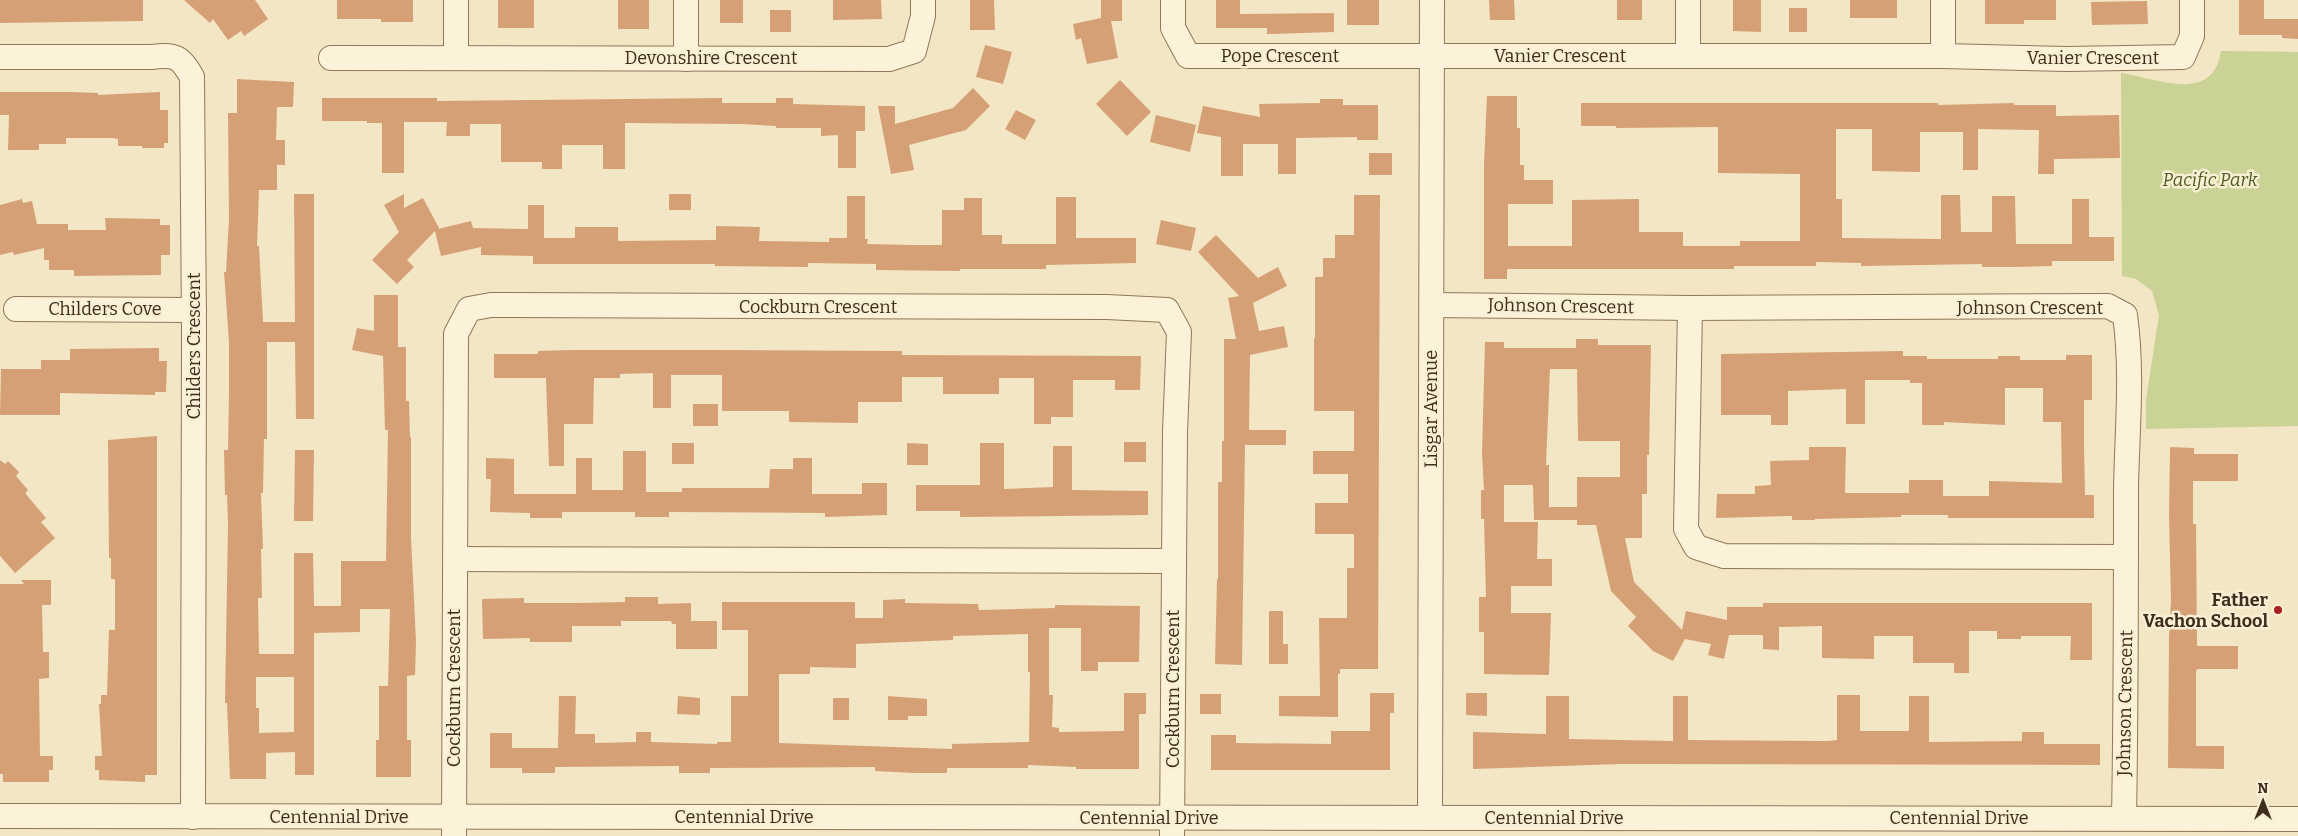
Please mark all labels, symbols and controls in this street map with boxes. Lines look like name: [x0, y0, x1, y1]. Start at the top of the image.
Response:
street label: Pope Crescent: [1221, 45, 1340, 67]
street label: Vanier Crescent: [1494, 45, 1627, 67]
street label: Devonshire Crescent: [624, 47, 798, 69]
street label: Vanier Crescent: [2027, 47, 2160, 69]
park label: Pacific Park: [2163, 169, 2258, 191]
street label: Childers Crescent: [183, 272, 205, 420]
street label: Johnson Crescent: [1487, 294, 1635, 318]
street label: Cockburn Crescent: [739, 296, 898, 318]
street label: Johnson Crescent: [1956, 297, 2104, 319]
street label: Childers Cove: [48, 298, 162, 320]
street label: Lisgar Avenue: [1420, 350, 1442, 468]
place label: Father Vachon School: [2143, 589, 2269, 632]
marker: Father Vachon School: [2272, 604, 2284, 616]
street label: Cockburn Crescent: [443, 608, 465, 767]
street label: Cockburn Crescent: [1162, 609, 1184, 768]
street label: Johnson Crescent: [2113, 629, 2137, 777]
north arrow: [2238, 776, 2288, 826]
text: N: [2258, 780, 2269, 797]
street label: Centennial Drive: [269, 806, 409, 828]
street label: Centennial Drive: [674, 806, 814, 828]
street label: Centennial Drive: [1079, 807, 1219, 829]
street label: Centennial Drive: [1484, 807, 1624, 829]
street label: Centennial Drive: [1889, 807, 2029, 829]

